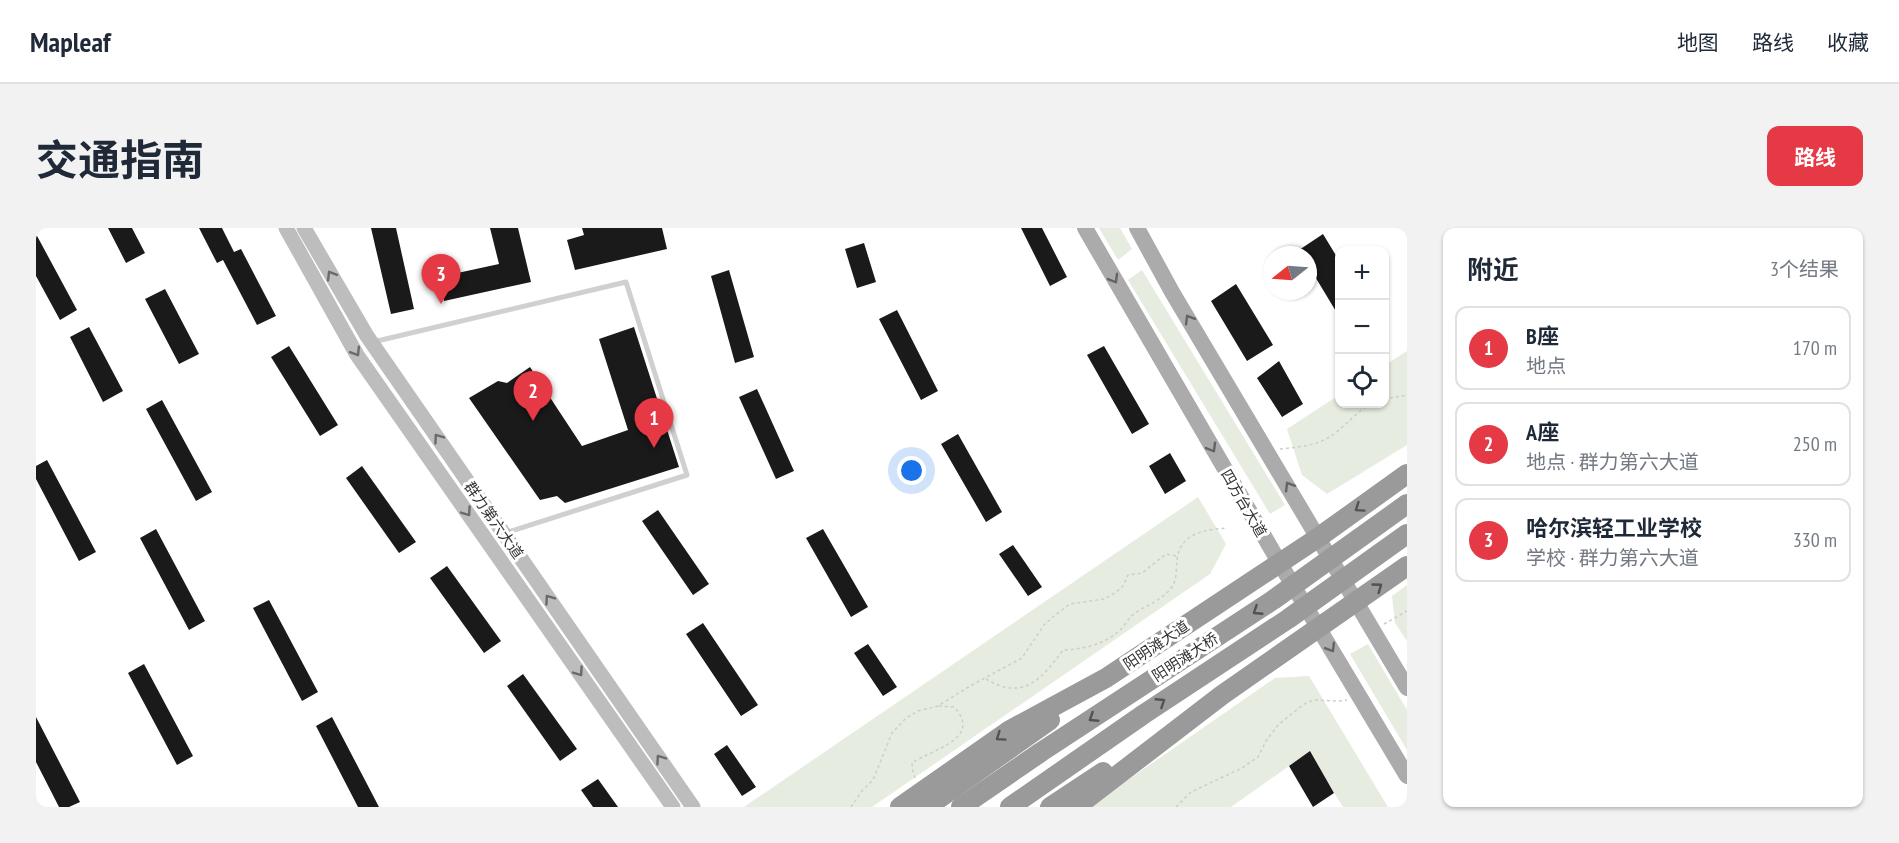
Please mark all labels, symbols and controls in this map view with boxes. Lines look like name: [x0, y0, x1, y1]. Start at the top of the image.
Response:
text: Mapleaf: [30, 23, 111, 60]
text: 地图: [1677, 29, 1719, 56]
text: 路线: [1752, 29, 1794, 56]
text: 收藏: [1827, 29, 1869, 56]
button: 路线: [1767, 126, 1863, 186]
text: 交通指南: [36, 132, 204, 187]
north arrow: [1263, 246, 1317, 300]
map controls: [1335, 246, 1389, 408]
button: +: [1335, 246, 1389, 300]
text: 附近: [1467, 253, 1519, 286]
pin: 3: [422, 254, 460, 304]
text: 3个结果: [1770, 256, 1839, 282]
one-way arrow: [327, 271, 338, 281]
one-way arrow: [1107, 273, 1118, 283]
button: −: [1335, 300, 1389, 354]
one-way arrow: [1184, 315, 1196, 325]
text: B座: [1526, 322, 1559, 350]
text: 1: [1484, 335, 1493, 361]
text: 170 m: [1793, 335, 1837, 361]
one-way arrow: [348, 346, 360, 356]
text: 地点: [1526, 353, 1566, 379]
button: locate: [1335, 354, 1389, 408]
pin: 2: [514, 372, 552, 421]
pin: 1: [634, 398, 674, 448]
text: A座: [1526, 418, 1559, 446]
text: 2: [1484, 431, 1493, 457]
text: 250 m: [1793, 431, 1837, 457]
one-way arrow: [434, 434, 445, 445]
one-way arrow: [1205, 442, 1216, 452]
text: 地点 · 群力第六大道: [1526, 449, 1699, 475]
your location: [897, 456, 926, 485]
street label: 四方台大道: [1217, 466, 1271, 540]
street label: 群力第六大道: [460, 478, 528, 562]
one-way arrow: [1284, 482, 1296, 492]
one-way arrow: [1355, 501, 1366, 512]
one-way arrow: [460, 506, 471, 517]
text: 哈尔滨轻工业学校: [1526, 514, 1702, 542]
text: 3: [1484, 527, 1493, 553]
text: 330 m: [1793, 527, 1837, 553]
text: 学校 · 群力第六大道: [1526, 545, 1699, 571]
one-way arrow: [1371, 583, 1382, 594]
one-way arrow: [545, 594, 556, 605]
one-way arrow: [1252, 604, 1263, 615]
street label: 阳明滩大道: [1120, 616, 1192, 674]
street label: 阳明滩大桥: [1148, 629, 1222, 685]
one-way arrow: [1323, 642, 1335, 652]
one-way arrow: [572, 666, 583, 677]
one-way arrow: [1155, 698, 1166, 709]
one-way arrow: [1089, 710, 1099, 722]
one-way arrow: [996, 730, 1007, 741]
one-way arrow: [656, 755, 667, 766]

